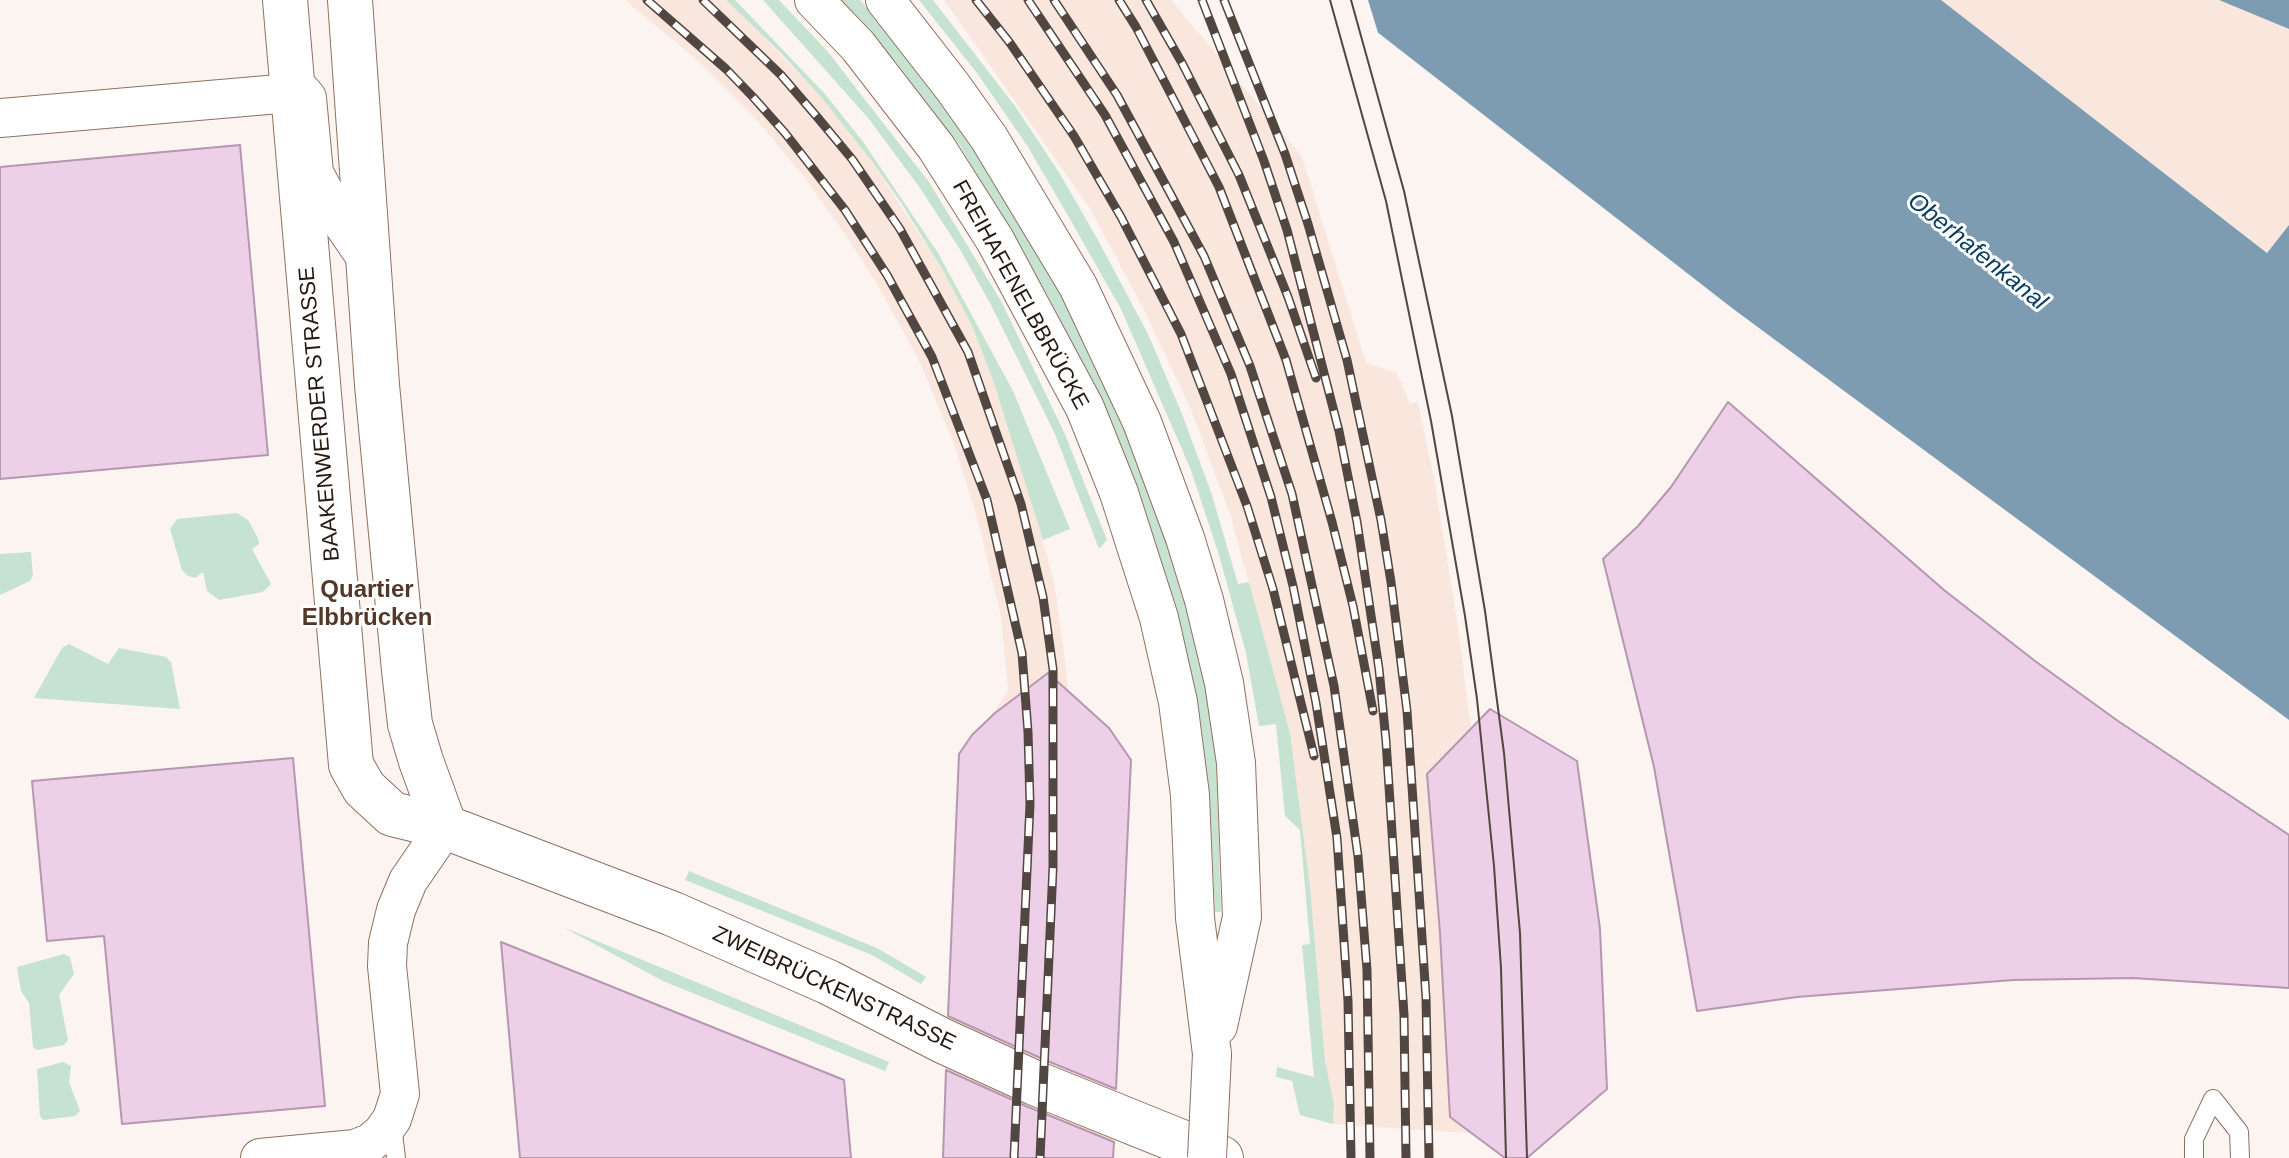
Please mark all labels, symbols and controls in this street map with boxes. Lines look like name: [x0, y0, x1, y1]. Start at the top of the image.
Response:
street label: FREIHAFENELBBRÜCKE: [946, 176, 1094, 414]
water label: Oberhafenkanal: [1902, 187, 2052, 317]
street label: BAAKENWERDER STRASSE: [294, 265, 346, 563]
district label: Quartier Elbbrücken: [302, 576, 432, 632]
street label: ZWEIBRÜCKENSTRASSE: [708, 921, 960, 1057]

